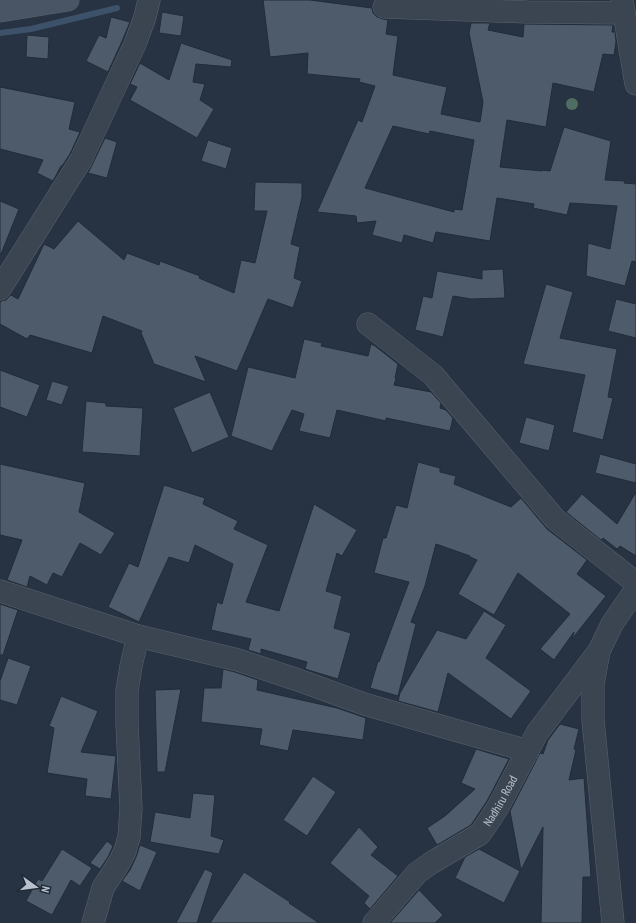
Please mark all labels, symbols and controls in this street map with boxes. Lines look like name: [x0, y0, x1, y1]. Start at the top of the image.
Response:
street label: Nadhiru Road: [480, 773, 520, 829]
north arrow: [16, 867, 56, 907]
text: N: [38, 885, 53, 894]

